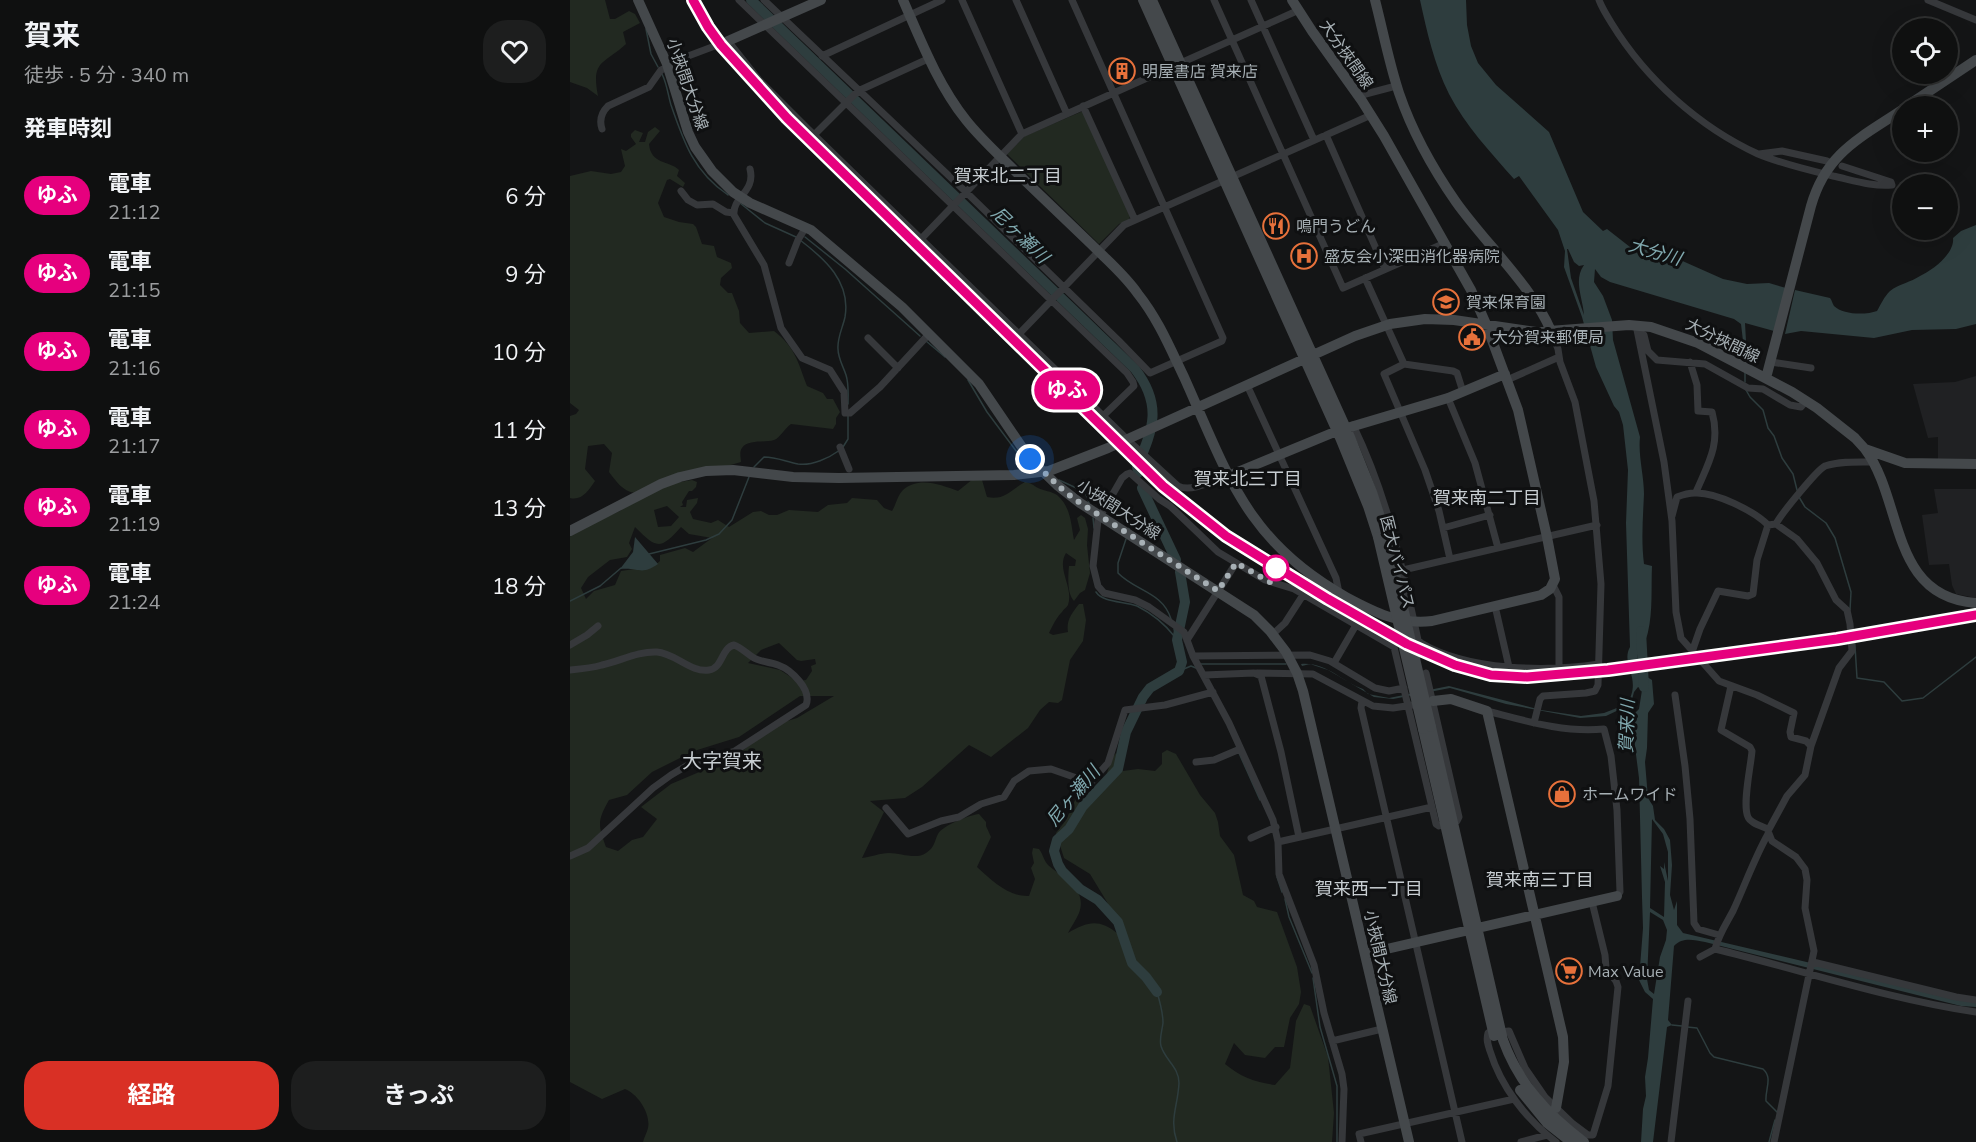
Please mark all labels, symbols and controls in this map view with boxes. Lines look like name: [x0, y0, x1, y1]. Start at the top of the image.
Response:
street label: 大分挾間線: [1314, 15, 1378, 94]
text: 賀来: [24, 17, 80, 55]
map controls: [1892, 18, 1958, 240]
button: locate: [1892, 18, 1958, 84]
button: heart: [483, 20, 546, 83]
street label: 小挾間大分線: [661, 35, 713, 133]
building icon: 明屋書店 賀来店: [1107, 56, 1137, 86]
place label: 明屋書店 賀来店: [1142, 61, 1258, 83]
text: 徒歩 · 5 分 · 340 m: [24, 62, 189, 89]
button: +: [1892, 96, 1958, 162]
text: 発車時刻: [24, 114, 112, 144]
district label: 賀来北二丁目: [954, 164, 1062, 188]
text: 電車: [108, 169, 152, 199]
button: −: [1892, 174, 1958, 240]
text: ゆふ: [36, 181, 78, 209]
text: 6 分: [505, 182, 546, 212]
text: 21:12: [108, 199, 161, 226]
water label: 尼ヶ瀬川: [986, 201, 1056, 270]
restaurant icon: 鳴門うどん: [1261, 211, 1291, 241]
place label: 鳴門うどん: [1296, 216, 1376, 238]
water label: 大分川: [1626, 233, 1686, 272]
hospital icon: 盛友会小深田消化器病院: [1289, 241, 1319, 271]
place label: 盛友会小深田消化器病院: [1324, 246, 1500, 268]
text: 電車: [108, 247, 152, 277]
text: ゆふ: [36, 259, 78, 287]
text: 9 分: [505, 260, 546, 290]
text: 21:15: [108, 277, 161, 304]
school or university icon: 賀来保育園: [1431, 287, 1461, 317]
place label: 賀来保育園: [1466, 292, 1546, 314]
street label: 大分挾間線: [1682, 313, 1763, 368]
public building icon: 大分賀来郵便局: [1457, 322, 1487, 352]
text: 電車: [108, 325, 152, 355]
place label: 大分賀来郵便局: [1492, 327, 1604, 349]
text: ゆふ: [36, 337, 78, 365]
text: 10 分: [492, 338, 546, 368]
text: 21:16: [108, 355, 161, 382]
line badge: ゆふ: [1040, 370, 1094, 410]
text: ゆふ: [1046, 376, 1088, 404]
text: 電車: [108, 403, 152, 433]
text: ゆふ: [36, 415, 78, 443]
text: 11 分: [492, 416, 546, 446]
text: 21:17: [108, 433, 161, 460]
your location: [1015, 444, 1045, 474]
district label: 賀来北三丁目: [1194, 467, 1302, 491]
street label: 小挾間大分線: [1072, 474, 1165, 545]
text: 電車: [108, 481, 152, 511]
district label: 賀来南二丁目: [1433, 486, 1541, 510]
text: ゆふ: [36, 493, 78, 521]
text: 13 分: [492, 494, 546, 524]
text: 21:19: [108, 511, 161, 538]
street label: 医大バイパス: [1375, 513, 1419, 611]
unlabelled marker: [1263, 555, 1289, 581]
text: 電車: [108, 559, 152, 589]
text: ゆふ: [36, 571, 78, 599]
text: 18 分: [492, 572, 546, 602]
text: 21:24: [108, 589, 161, 616]
water label: 賀来川: [1614, 697, 1640, 753]
district label: 大字賀来: [682, 748, 762, 775]
water label: 尼ヶ瀬川: [1041, 759, 1107, 831]
shop icon: ホームワイド: [1547, 779, 1577, 809]
place label: ホームワイド: [1582, 784, 1678, 806]
district label: 賀来南三丁目: [1486, 868, 1594, 892]
district label: 賀来西一丁目: [1315, 877, 1423, 901]
street label: 小挾間大分線: [1359, 908, 1402, 1006]
supermarket icon: Max Value: [1554, 956, 1584, 986]
place label: Max Value: [1588, 961, 1663, 983]
button: 経路: [24, 1061, 279, 1130]
button: きっぷ: [291, 1061, 546, 1130]

